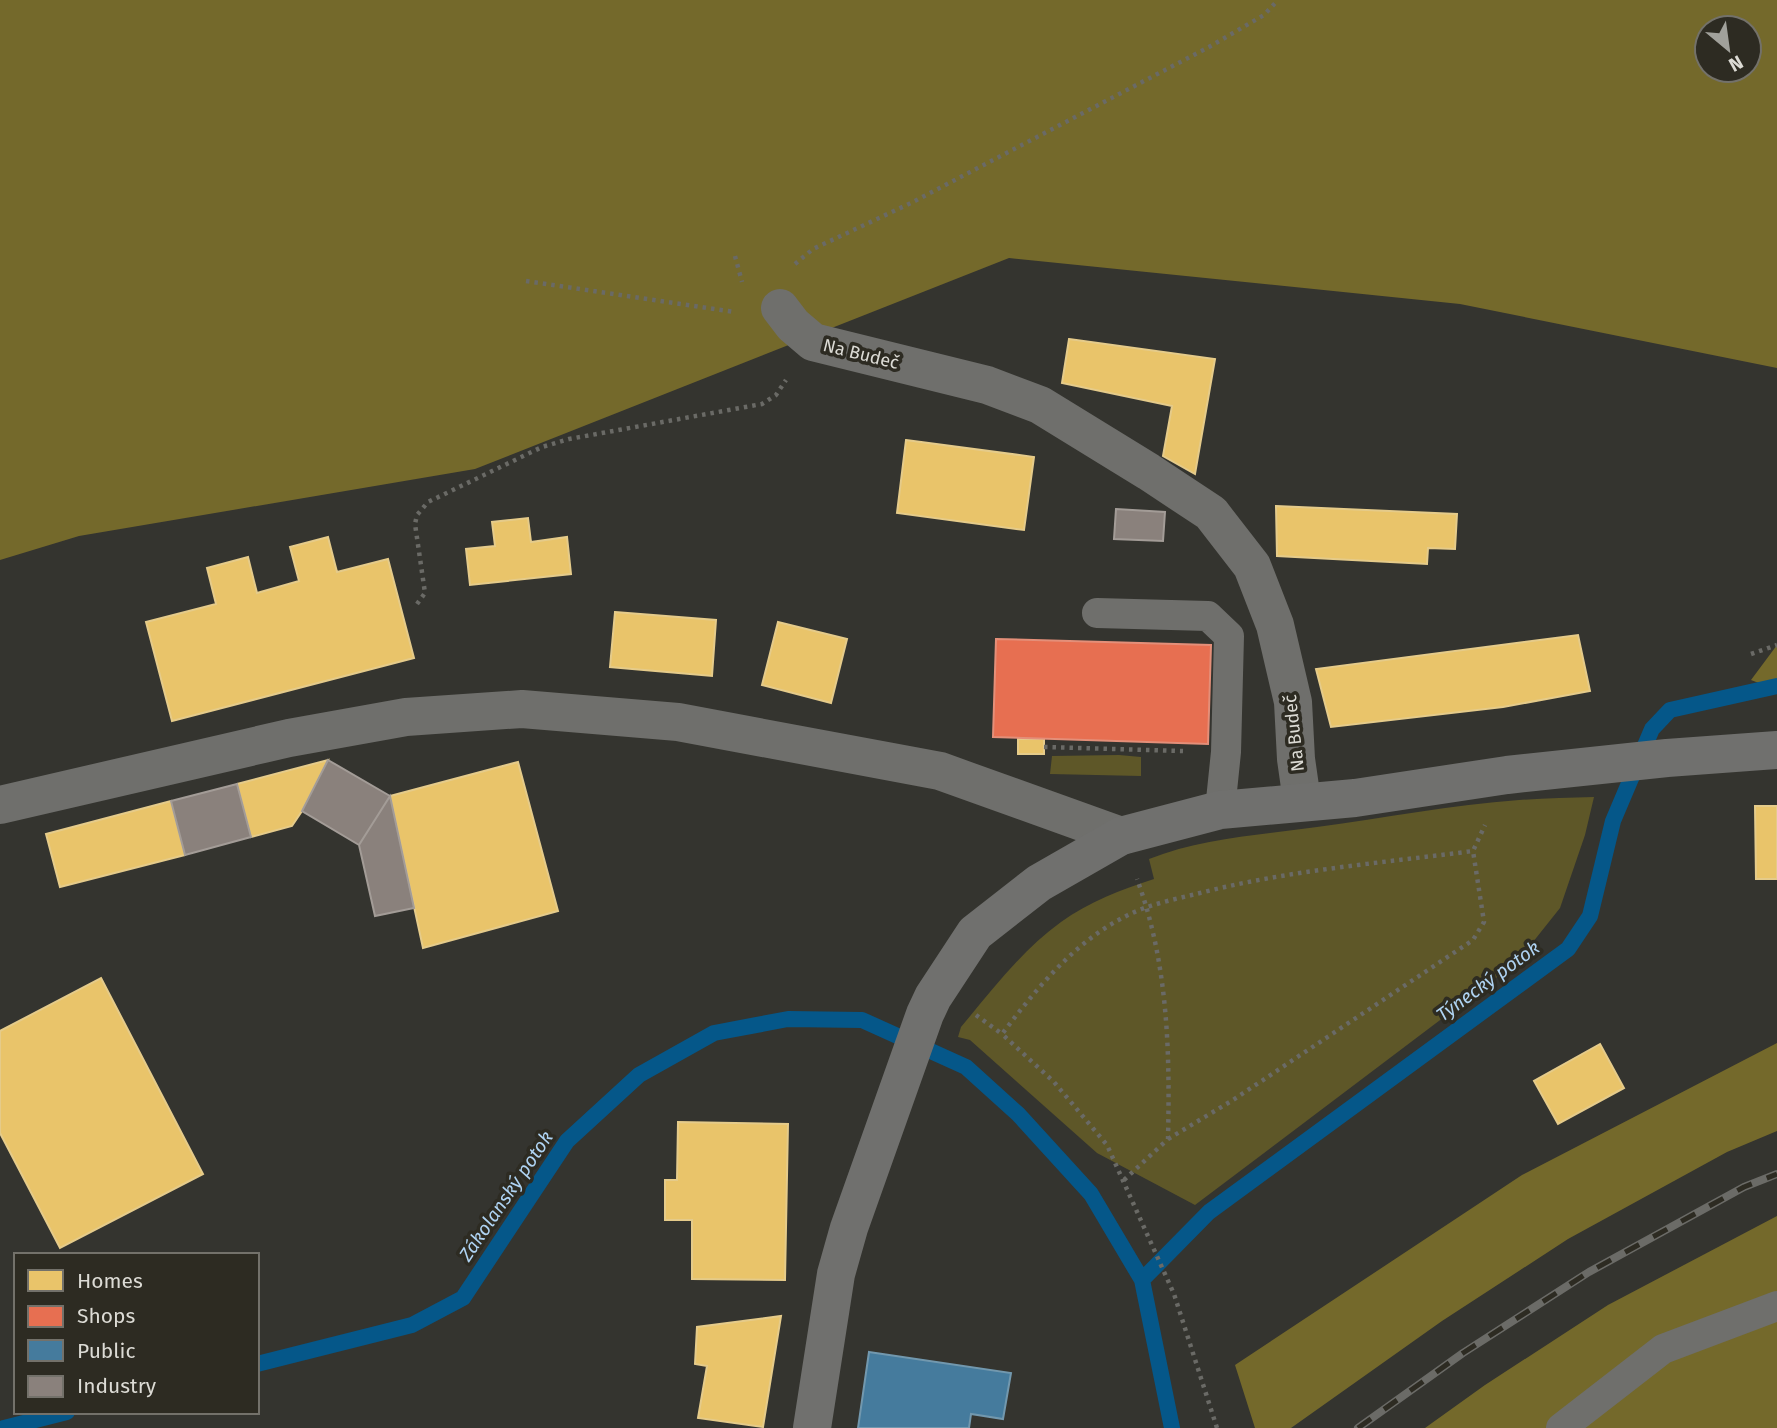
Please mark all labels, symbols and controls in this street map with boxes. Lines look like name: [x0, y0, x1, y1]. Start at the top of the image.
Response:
north arrow: [1693, 14, 1763, 84]
text: N: [1725, 50, 1747, 77]
street label: Na Budeč: [821, 334, 902, 374]
street label: Na Budeč: [1279, 693, 1309, 773]
water label: Týnecký potok: [1432, 936, 1544, 1026]
water label: Zákolanský potok: [453, 1127, 558, 1266]
legend: [14, 1253, 259, 1414]
text: Homes: [77, 1268, 143, 1294]
text: Shops: [77, 1303, 135, 1329]
text: Public: [77, 1338, 135, 1364]
text: Industry: [77, 1373, 157, 1399]

